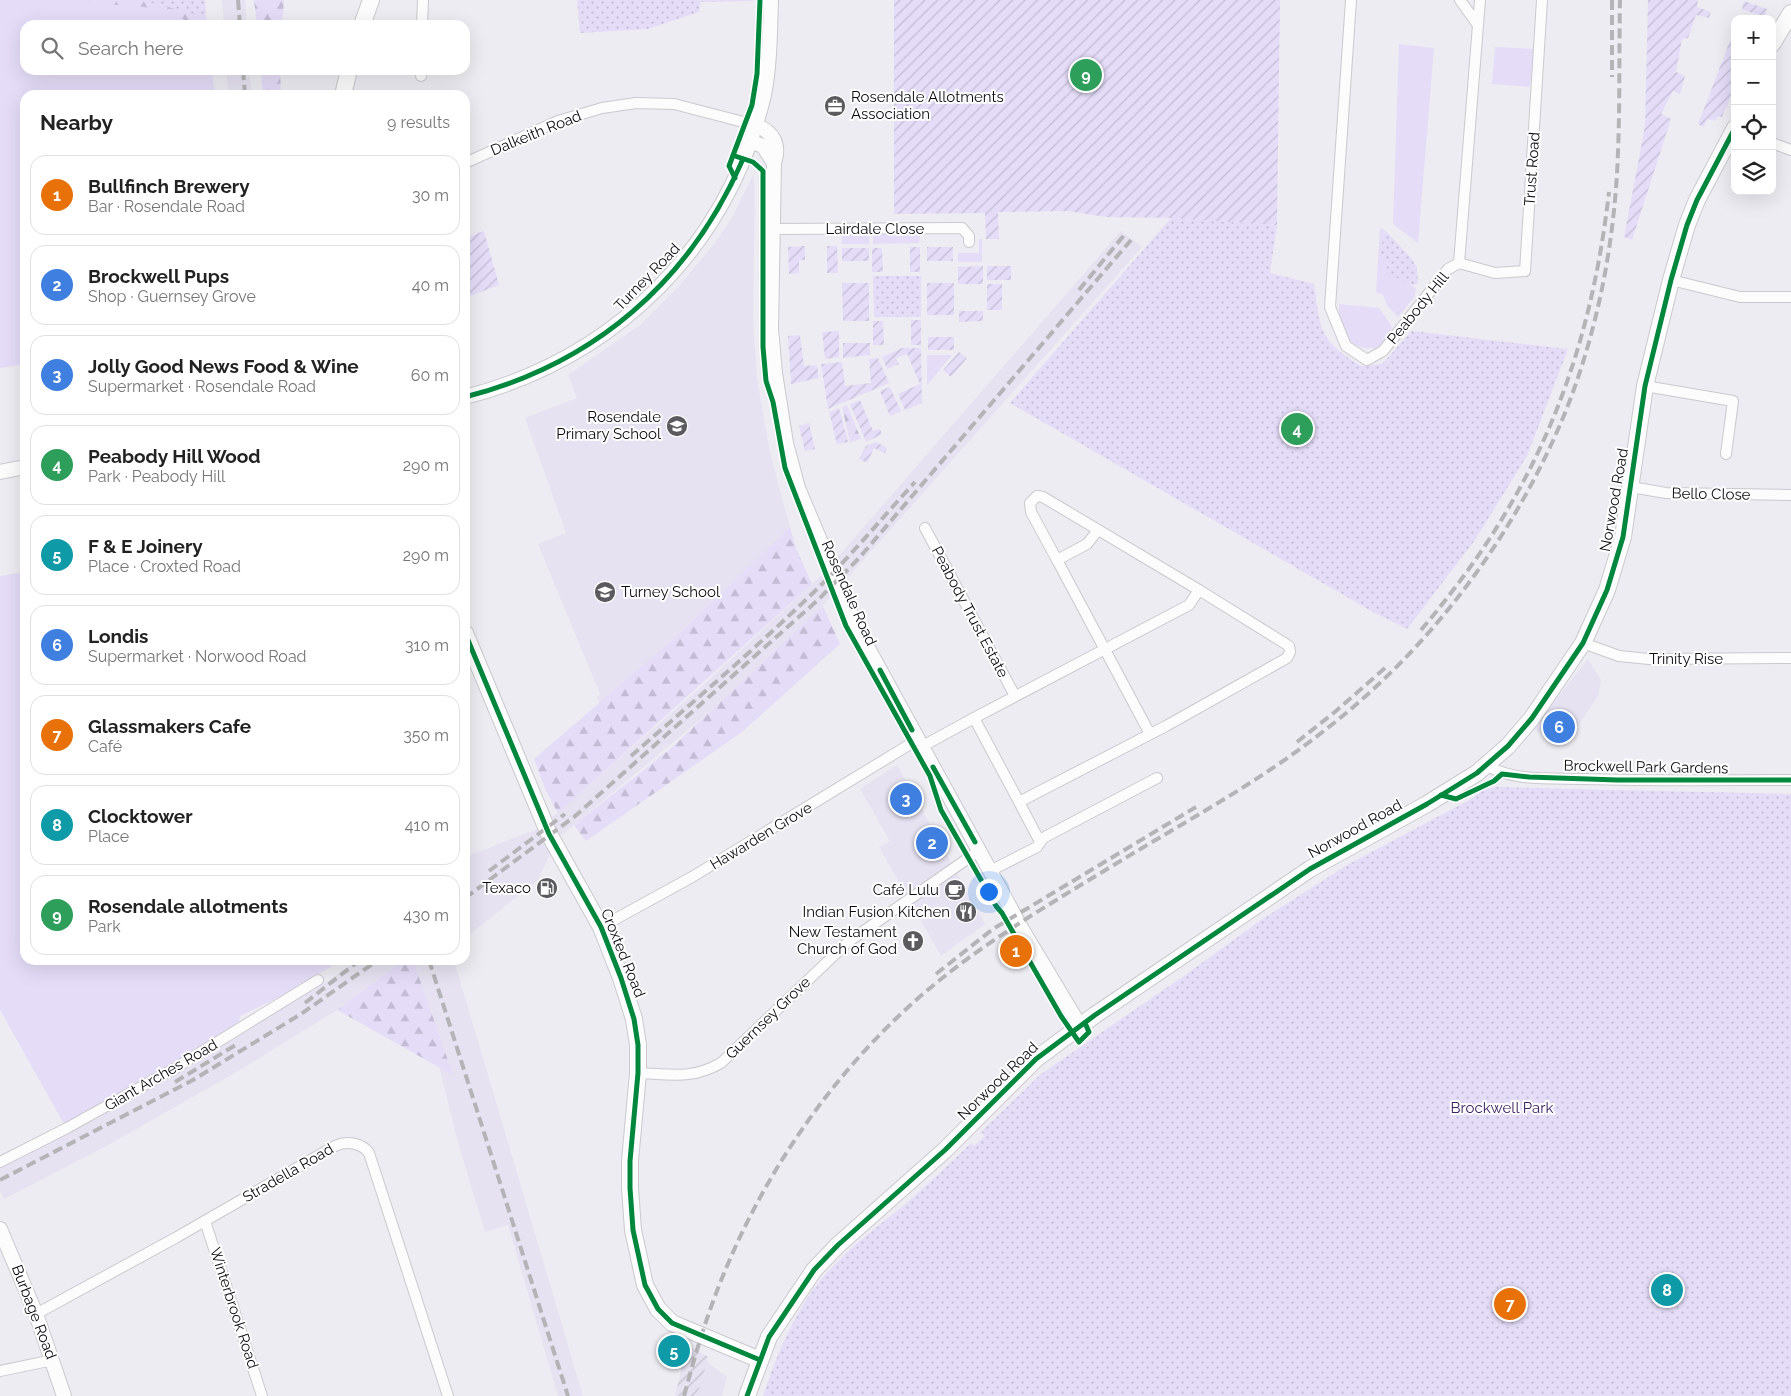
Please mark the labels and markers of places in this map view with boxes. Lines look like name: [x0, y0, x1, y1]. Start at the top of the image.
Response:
pin: 9: [1070, 56, 1102, 94]
place label: Rosendale Allotments Association: [851, 88, 1004, 123]
office icon: Rosendale Allotments Association: [823, 94, 847, 118]
place label: Rosendale Primary School: [556, 408, 662, 443]
pin: 4: [1281, 410, 1313, 448]
school or university icon: Rosendale Primary School: [665, 414, 689, 438]
school or university icon: Turney School: [593, 580, 617, 604]
place label: Turney School: [621, 583, 721, 601]
pin: 6: [1543, 708, 1575, 746]
pin: 3: [890, 780, 922, 818]
pin: 2: [916, 824, 948, 862]
fuel station icon: Texaco: [535, 876, 559, 900]
cafe icon: Café Lulu: [943, 878, 967, 902]
place label: Texaco: [482, 879, 531, 897]
place label: Café Lulu: [873, 881, 939, 899]
restaurant icon: Indian Fusion Kitchen: [954, 900, 978, 924]
place label: Indian Fusion Kitchen: [803, 903, 950, 921]
place label: New Testament Church of God: [789, 923, 897, 958]
church icon: New Testament Church of God: [901, 929, 925, 953]
pin: 1: [1000, 932, 1032, 970]
pin: 8: [1651, 1271, 1683, 1309]
pin: 7: [1494, 1285, 1526, 1323]
pin: 5: [658, 1332, 690, 1370]

